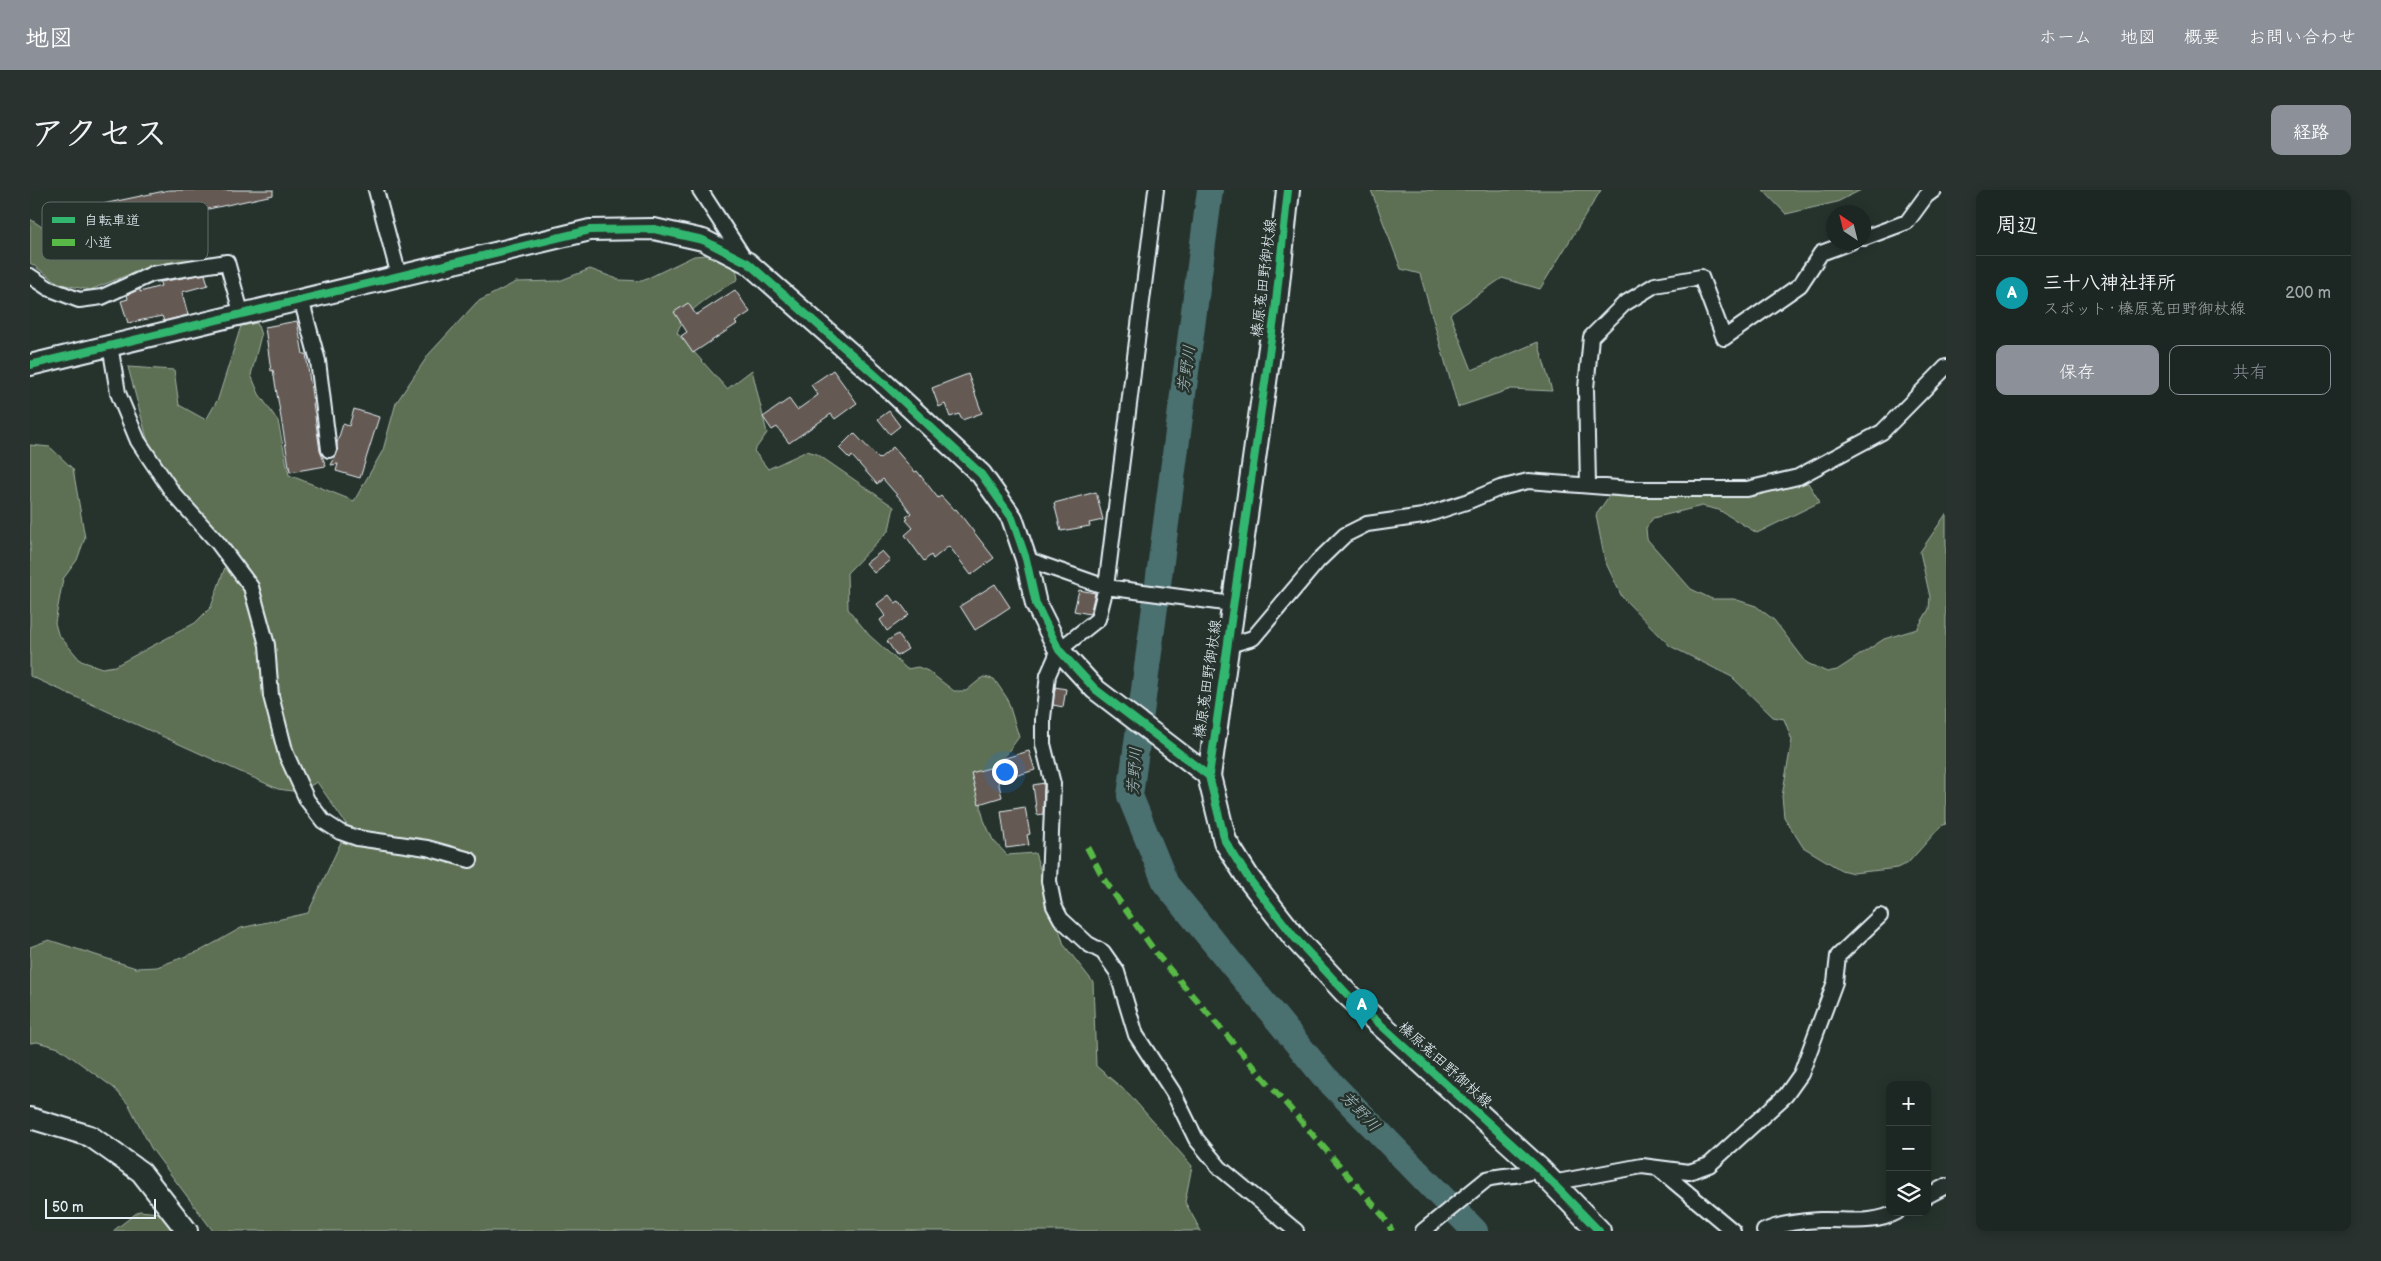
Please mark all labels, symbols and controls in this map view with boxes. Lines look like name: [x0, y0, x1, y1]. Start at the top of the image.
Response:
text: 地図: [25, 24, 73, 53]
text: ホーム: [2039, 27, 2092, 48]
text: 地図: [2120, 27, 2156, 48]
text: 概要: [2184, 27, 2220, 48]
text: お問い合わせ: [2248, 27, 2356, 48]
button: 経路: [2271, 105, 2351, 155]
text: アクセス: [30, 113, 168, 156]
legend: [42, 202, 208, 260]
north arrow: [1826, 205, 1871, 250]
text: 自転車道: [84, 212, 140, 229]
text: 周辺: [1996, 213, 2038, 238]
street label: 榛原菟田野御杖線: [1247, 217, 1281, 339]
text: 小道: [84, 234, 112, 251]
text: 三十八神社拝所: [2043, 272, 2176, 295]
text: A: [2007, 284, 2017, 303]
text: 200 m: [2285, 284, 2331, 303]
text: スポット · 榛原菟田野御杖線: [2043, 300, 2245, 319]
water label: 芳野川: [1174, 344, 1200, 394]
button: 保存: [1996, 345, 2159, 395]
button: 共有: [2169, 345, 2331, 395]
street label: 榛原菟田野御杖線: [1190, 618, 1226, 740]
water label: 芳野川: [1124, 746, 1146, 796]
your location: [992, 759, 1018, 785]
pin: A: [1346, 989, 1378, 1030]
street label: 榛原菟田野御杖線: [1394, 1018, 1496, 1112]
map controls: [1886, 1081, 1931, 1216]
button: +: [1886, 1081, 1931, 1126]
water label: 芳野川: [1336, 1088, 1384, 1136]
button: −: [1886, 1126, 1931, 1171]
button: layers: [1886, 1171, 1931, 1216]
scale bar: [45, 1196, 156, 1219]
text: 50 m: [52, 1199, 84, 1216]

